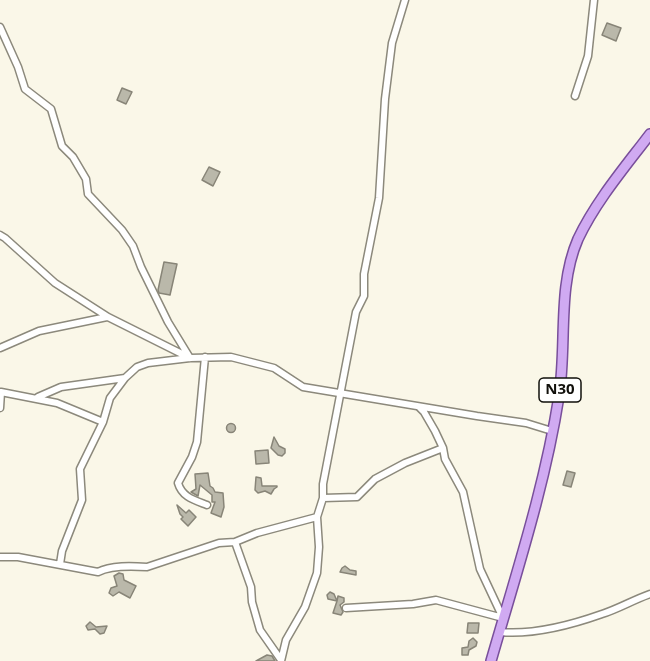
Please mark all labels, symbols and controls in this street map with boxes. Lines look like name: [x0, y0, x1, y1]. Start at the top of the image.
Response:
road number: N30: [539, 378, 581, 402]

